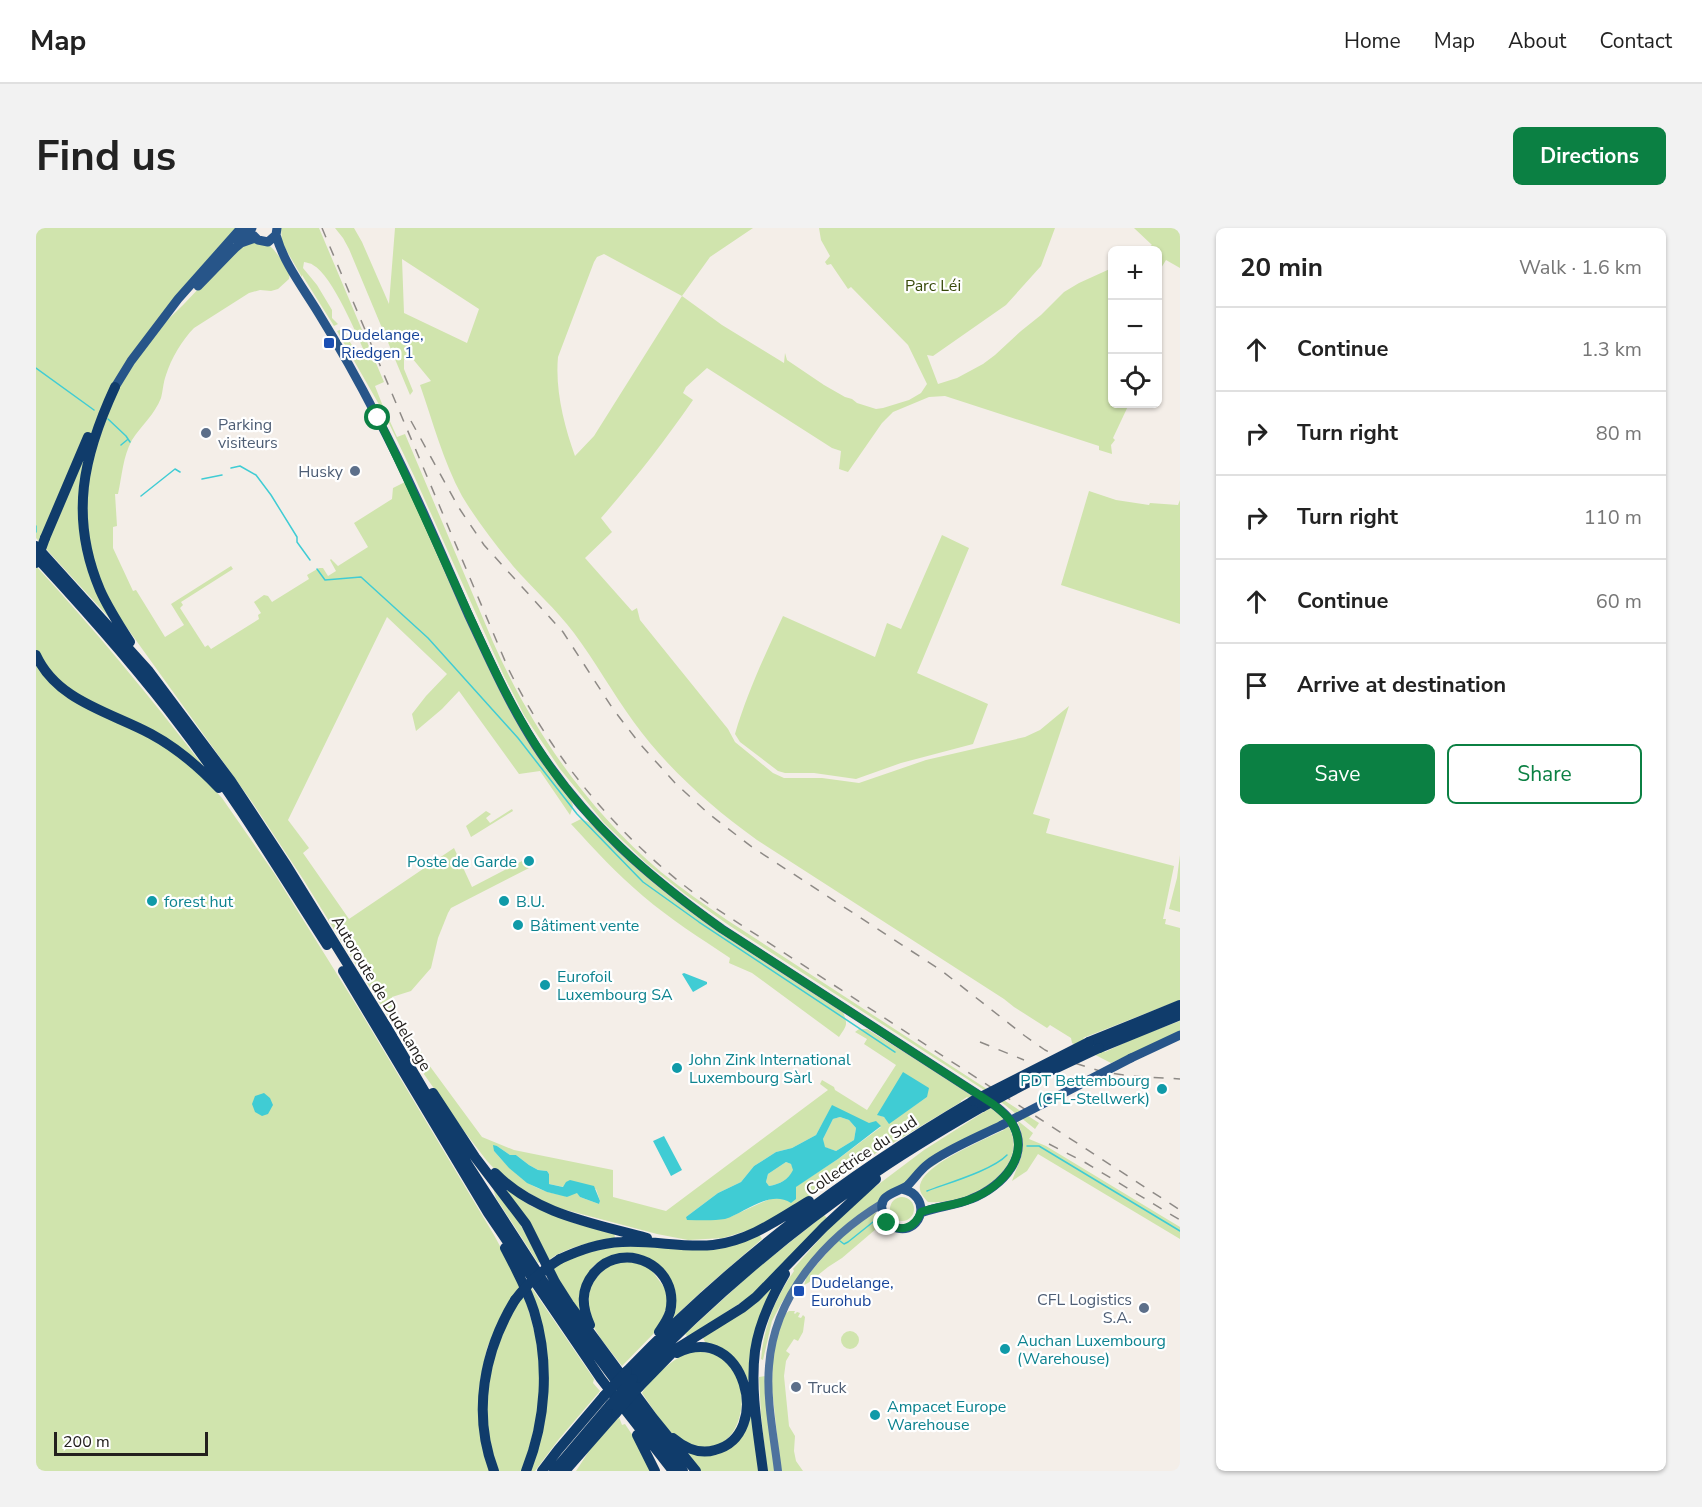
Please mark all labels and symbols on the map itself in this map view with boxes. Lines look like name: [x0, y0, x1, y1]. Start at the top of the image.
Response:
park label: Parc Léi: [905, 275, 961, 297]
place label: Dudelange, Riedgen 1: [341, 324, 424, 364]
marker: Dudelange, Riedgen 1: [322, 336, 336, 350]
route start: [364, 404, 390, 430]
place label: Parking visiteurs: [218, 414, 278, 454]
marker: Parking visiteurs: [199, 426, 213, 440]
place label: Husky: [298, 461, 344, 483]
marker: Husky: [348, 464, 362, 478]
place label: Poste de Garde: [407, 851, 517, 873]
marker: Poste de Garde: [522, 854, 536, 868]
place label: forest hut: [164, 891, 234, 913]
place label: B.U.: [516, 891, 545, 913]
marker: forest hut: [145, 894, 159, 908]
marker: B.U.: [497, 894, 511, 908]
street label: Autoroute de Dudelange: [326, 912, 436, 1075]
place label: Bâtiment vente: [530, 915, 639, 937]
marker: Bâtiment vente: [511, 918, 525, 932]
place label: Eurofoil Luxembourg SA: [557, 966, 673, 1006]
marker: Eurofoil Luxembourg SA: [538, 978, 552, 992]
place label: John Zink International Luxembourg Sàrl: [688, 1049, 851, 1089]
marker: John Zink International Luxembourg Sàrl: [670, 1061, 684, 1075]
place label: PDT Bettembourg (CFL-Stellwerk): [1020, 1070, 1150, 1110]
marker: PDT Bettembourg (CFL-Stellwerk): [1155, 1082, 1169, 1096]
street label: Collectrice du Sud: [802, 1110, 922, 1201]
route end: [873, 1209, 899, 1235]
place label: Dudelange, Eurohub: [811, 1272, 894, 1312]
marker: Dudelange, Eurohub: [792, 1284, 806, 1298]
place label: CFL Logistics S.A.: [1037, 1289, 1132, 1329]
marker: CFL Logistics S.A.: [1137, 1301, 1151, 1315]
place label: Auchan Luxembourg (Warehouse): [1017, 1330, 1166, 1370]
marker: Auchan Luxembourg (Warehouse): [998, 1342, 1012, 1356]
place label: Truck: [808, 1377, 848, 1399]
marker: Truck: [789, 1380, 803, 1394]
place label: Ampacet Europe Warehouse: [887, 1396, 1006, 1436]
marker: Ampacet Europe Warehouse: [868, 1408, 882, 1422]
scale bar: [54, 1429, 208, 1456]

